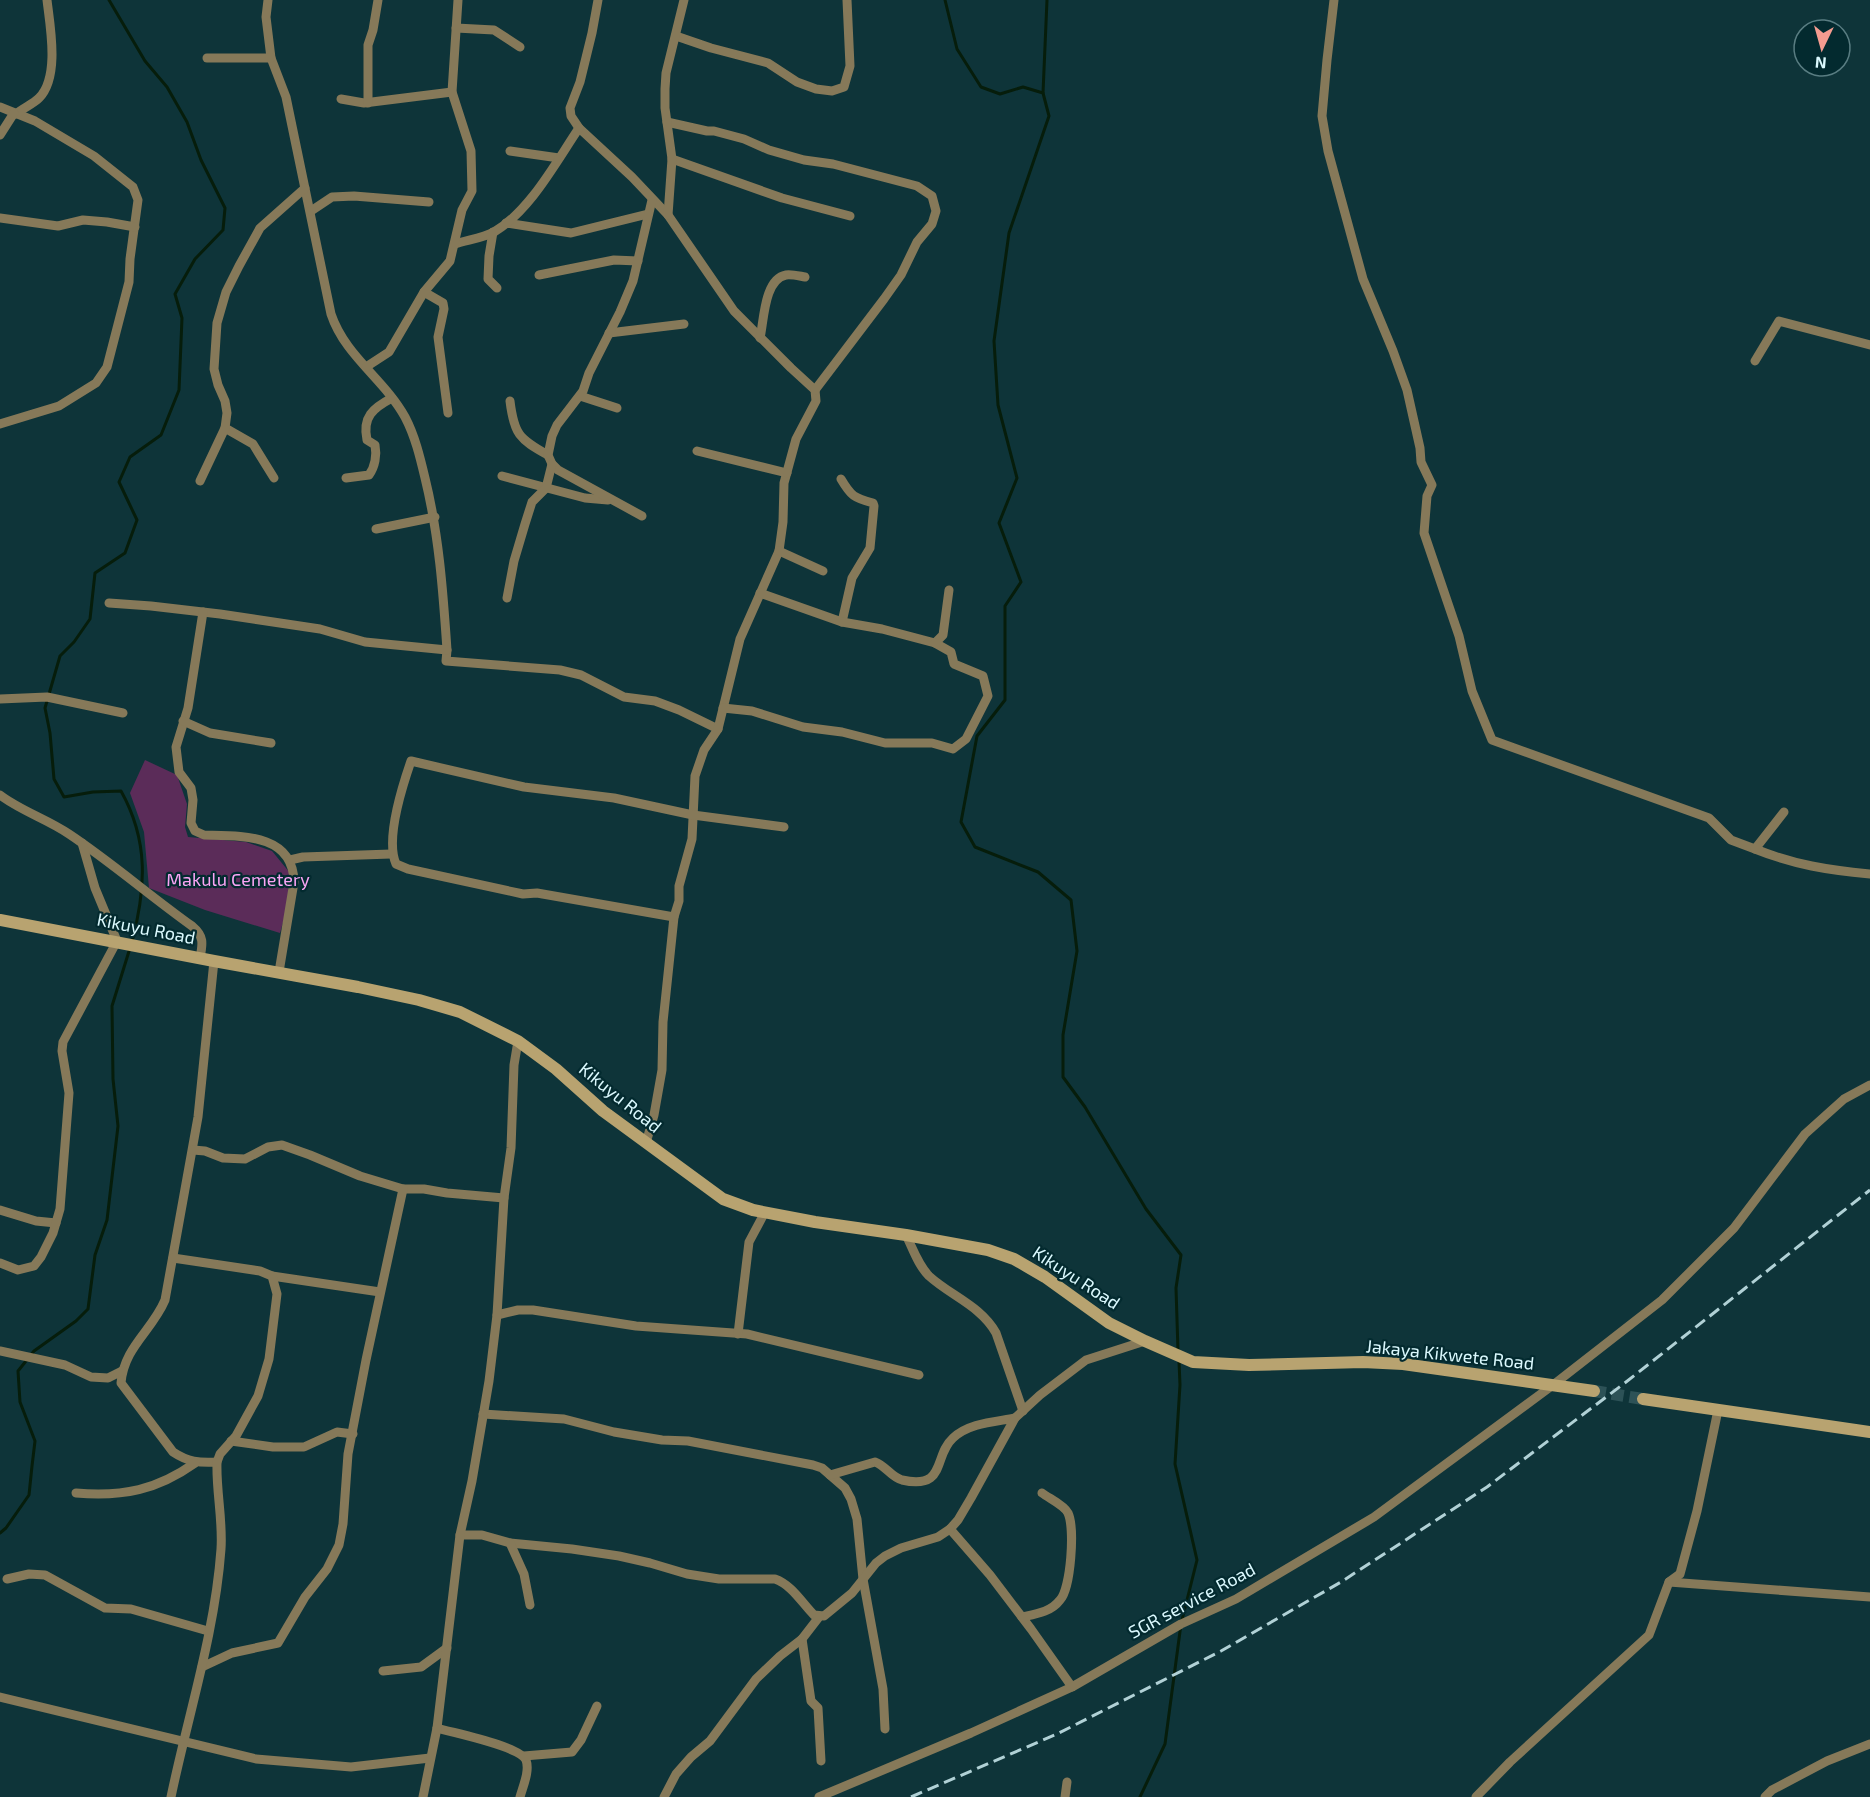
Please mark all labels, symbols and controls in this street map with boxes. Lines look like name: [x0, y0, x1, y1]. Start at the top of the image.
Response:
north arrow: [1792, 18, 1852, 78]
text: N: [1814, 53, 1827, 73]
park label: Makulu Cemetery: [166, 868, 310, 890]
street label: Kikuyu Road: [95, 908, 197, 948]
street label: Kikuyu Road: [575, 1057, 666, 1137]
street label: Kikuyu Road: [1029, 1241, 1124, 1314]
street label: Jakaya Kikwete Road: [1365, 1334, 1535, 1374]
street label: SGR service Road: [1124, 1557, 1259, 1643]

